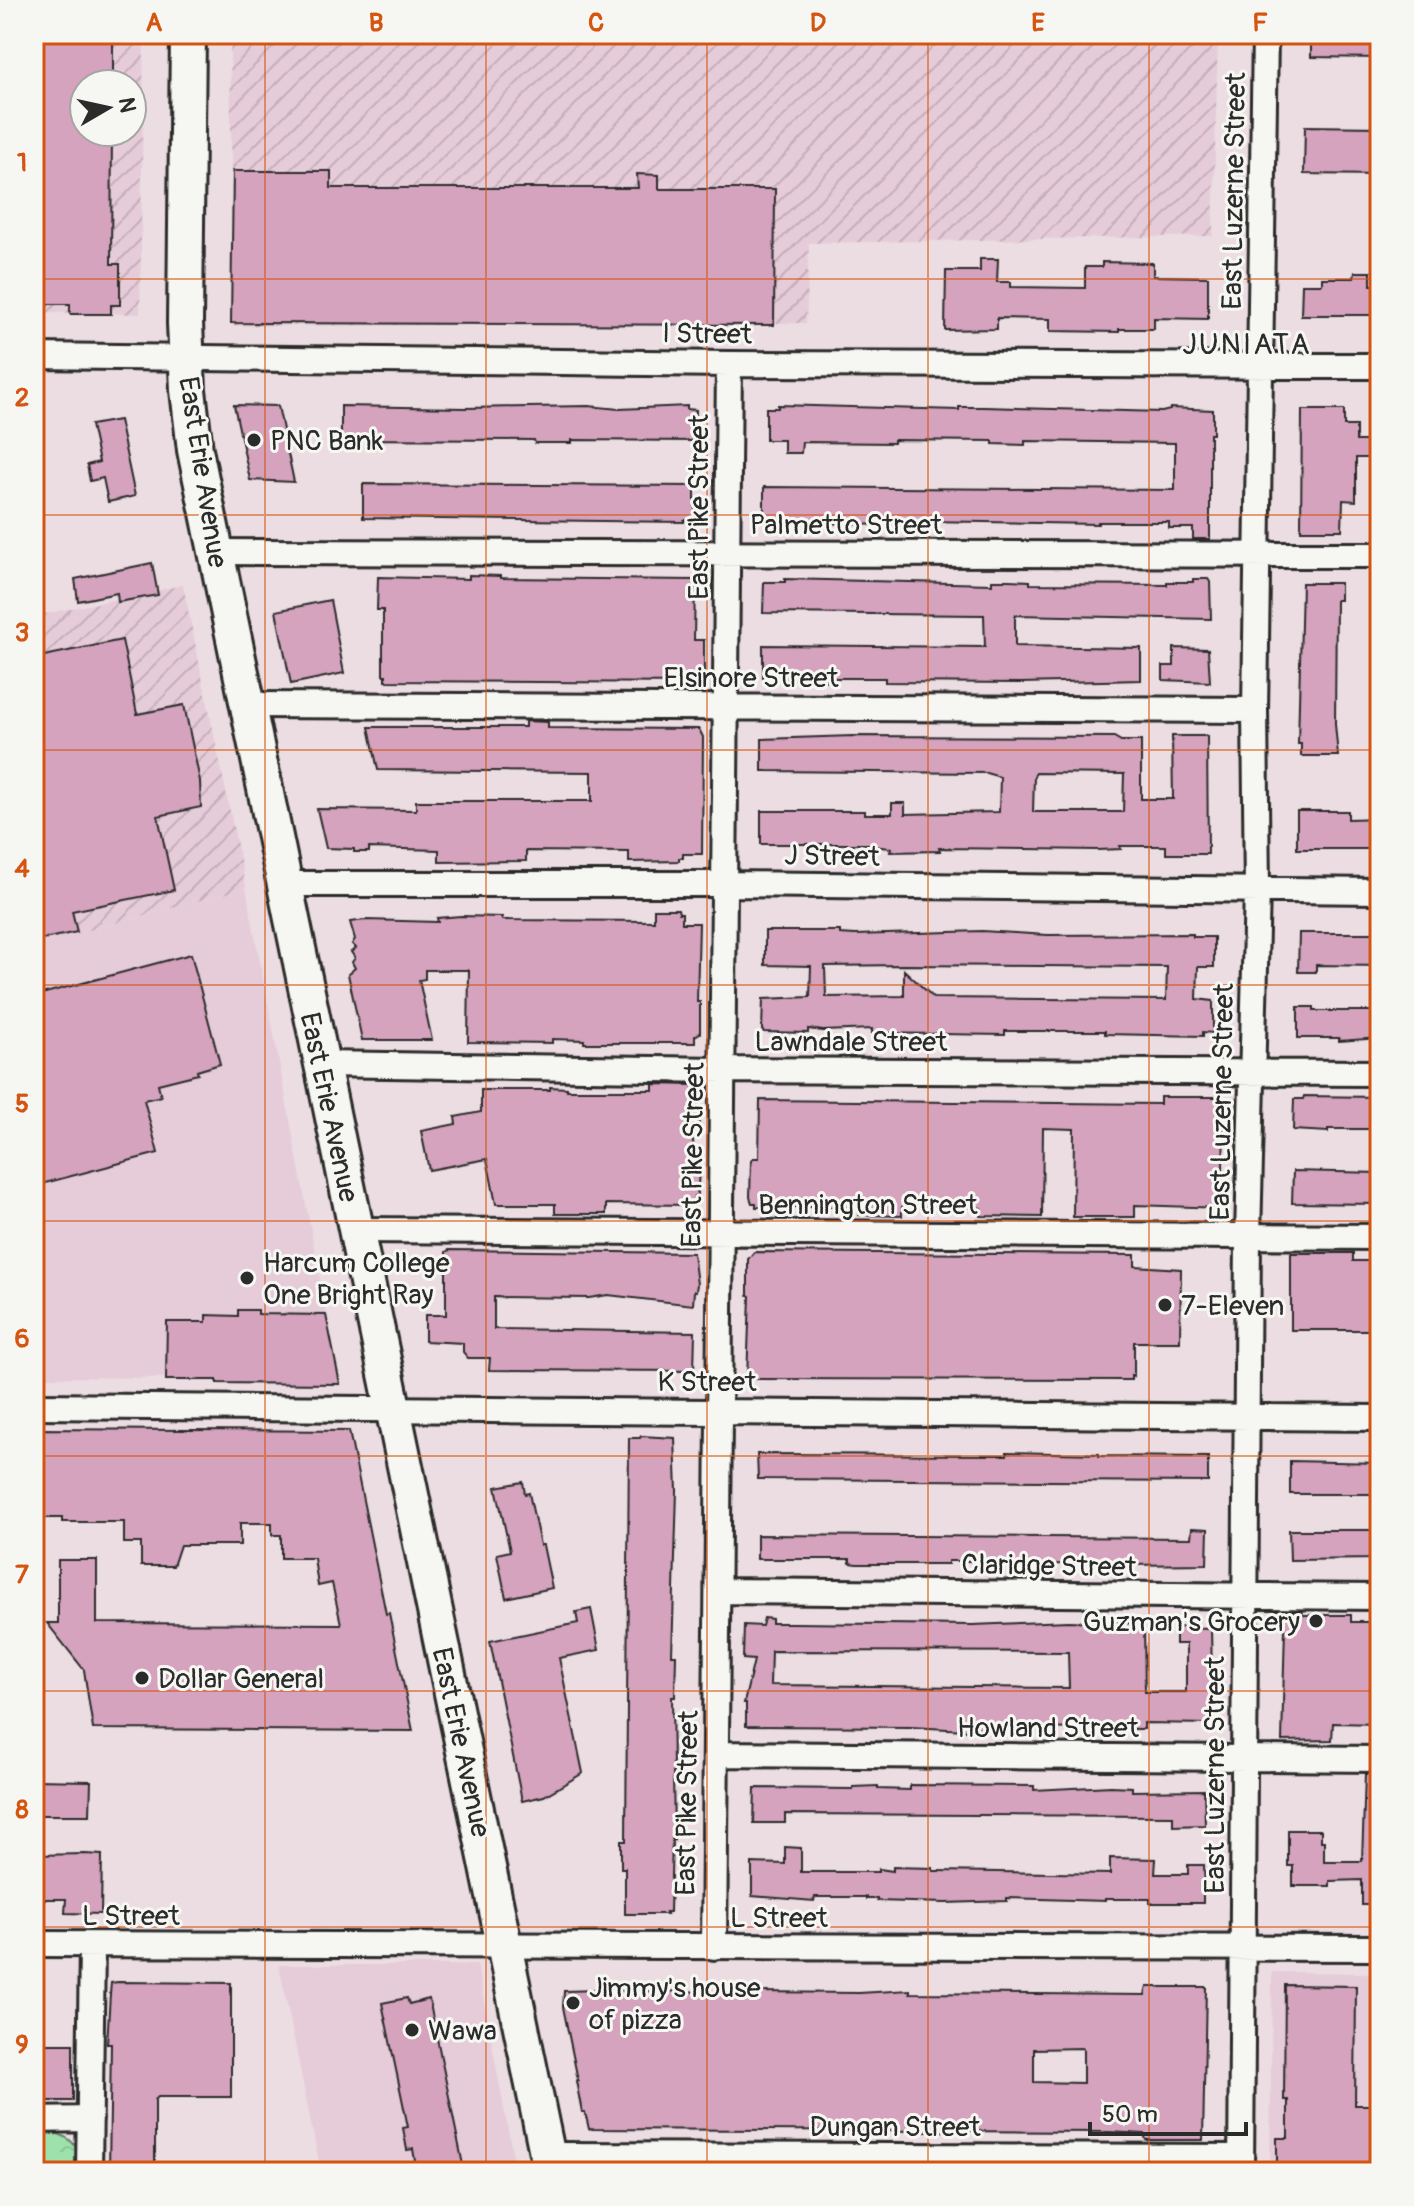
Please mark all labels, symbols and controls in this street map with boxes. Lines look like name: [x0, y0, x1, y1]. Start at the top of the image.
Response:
text: A: [146, 7, 163, 39]
text: B: [369, 7, 383, 39]
text: C: [588, 7, 604, 39]
text: D: [810, 7, 826, 39]
text: E: [1031, 7, 1045, 39]
text: F: [1252, 7, 1268, 39]
north arrow: [68, 68, 148, 148]
street label: East Luzerne Street: [1215, 71, 1254, 310]
text: N: [112, 95, 142, 115]
text: 1: [17, 147, 27, 179]
street label: I Street: [662, 316, 753, 353]
district label: JUNIATA: [1182, 326, 1312, 363]
street label: East Erie Avenue: [170, 374, 235, 570]
text: 2: [15, 382, 29, 414]
street label: East Pike Street: [682, 414, 717, 600]
place label: PNC Bank: [270, 424, 384, 459]
marker: PNC Bank: [245, 431, 263, 449]
street label: Palmetto Street: [750, 508, 943, 543]
text: 3: [15, 617, 29, 649]
street label: Elsinore Street: [663, 661, 839, 696]
street label: J Street: [784, 838, 881, 875]
text: 4: [14, 853, 30, 885]
street label: East Luzerne Street: [1203, 982, 1242, 1221]
street label: East Erie Avenue: [291, 1009, 366, 1206]
street label: Lawndale Street: [755, 1025, 948, 1060]
street label: East Pike Street: [674, 1061, 713, 1248]
text: 5: [15, 1088, 29, 1120]
street label: Bennington Street: [758, 1188, 978, 1223]
place label: Harcum College One Bright Ray: [263, 1246, 450, 1313]
marker: Harcum College One Bright Ray: [238, 1269, 256, 1287]
place label: 7-Eleven: [1181, 1289, 1284, 1324]
marker: 7-Eleven: [1156, 1296, 1174, 1314]
text: 6: [14, 1323, 30, 1355]
street label: K Street: [658, 1365, 757, 1400]
street label: Claridge Street: [961, 1547, 1138, 1586]
text: 7: [15, 1559, 29, 1591]
place label: Guzman's Grocery: [1083, 1605, 1300, 1640]
marker: Guzman's Grocery: [1307, 1612, 1325, 1630]
street label: East Erie Avenue: [423, 1644, 498, 1841]
street label: East Luzerne Street: [1198, 1656, 1233, 1894]
place label: Dollar General: [158, 1662, 324, 1697]
marker: Dollar General: [133, 1669, 151, 1687]
street label: East Pike Street: [668, 1709, 707, 1896]
street label: Howland Street: [957, 1711, 1140, 1746]
text: 8: [15, 1794, 29, 1826]
street label: L Street: [82, 1899, 181, 1934]
street label: L Street: [730, 1901, 829, 1936]
place label: Jimmy's house of pizza: [589, 1971, 761, 2038]
marker: Jimmy's house of pizza: [564, 1994, 582, 2012]
place label: Wawa: [428, 2014, 497, 2049]
marker: Wawa: [403, 2021, 421, 2039]
text: 9: [15, 2029, 29, 2061]
scale bar: [1090, 2086, 1246, 2136]
text: 50 m: [1102, 2100, 1158, 2129]
street label: Dungan Street: [809, 2110, 981, 2145]

